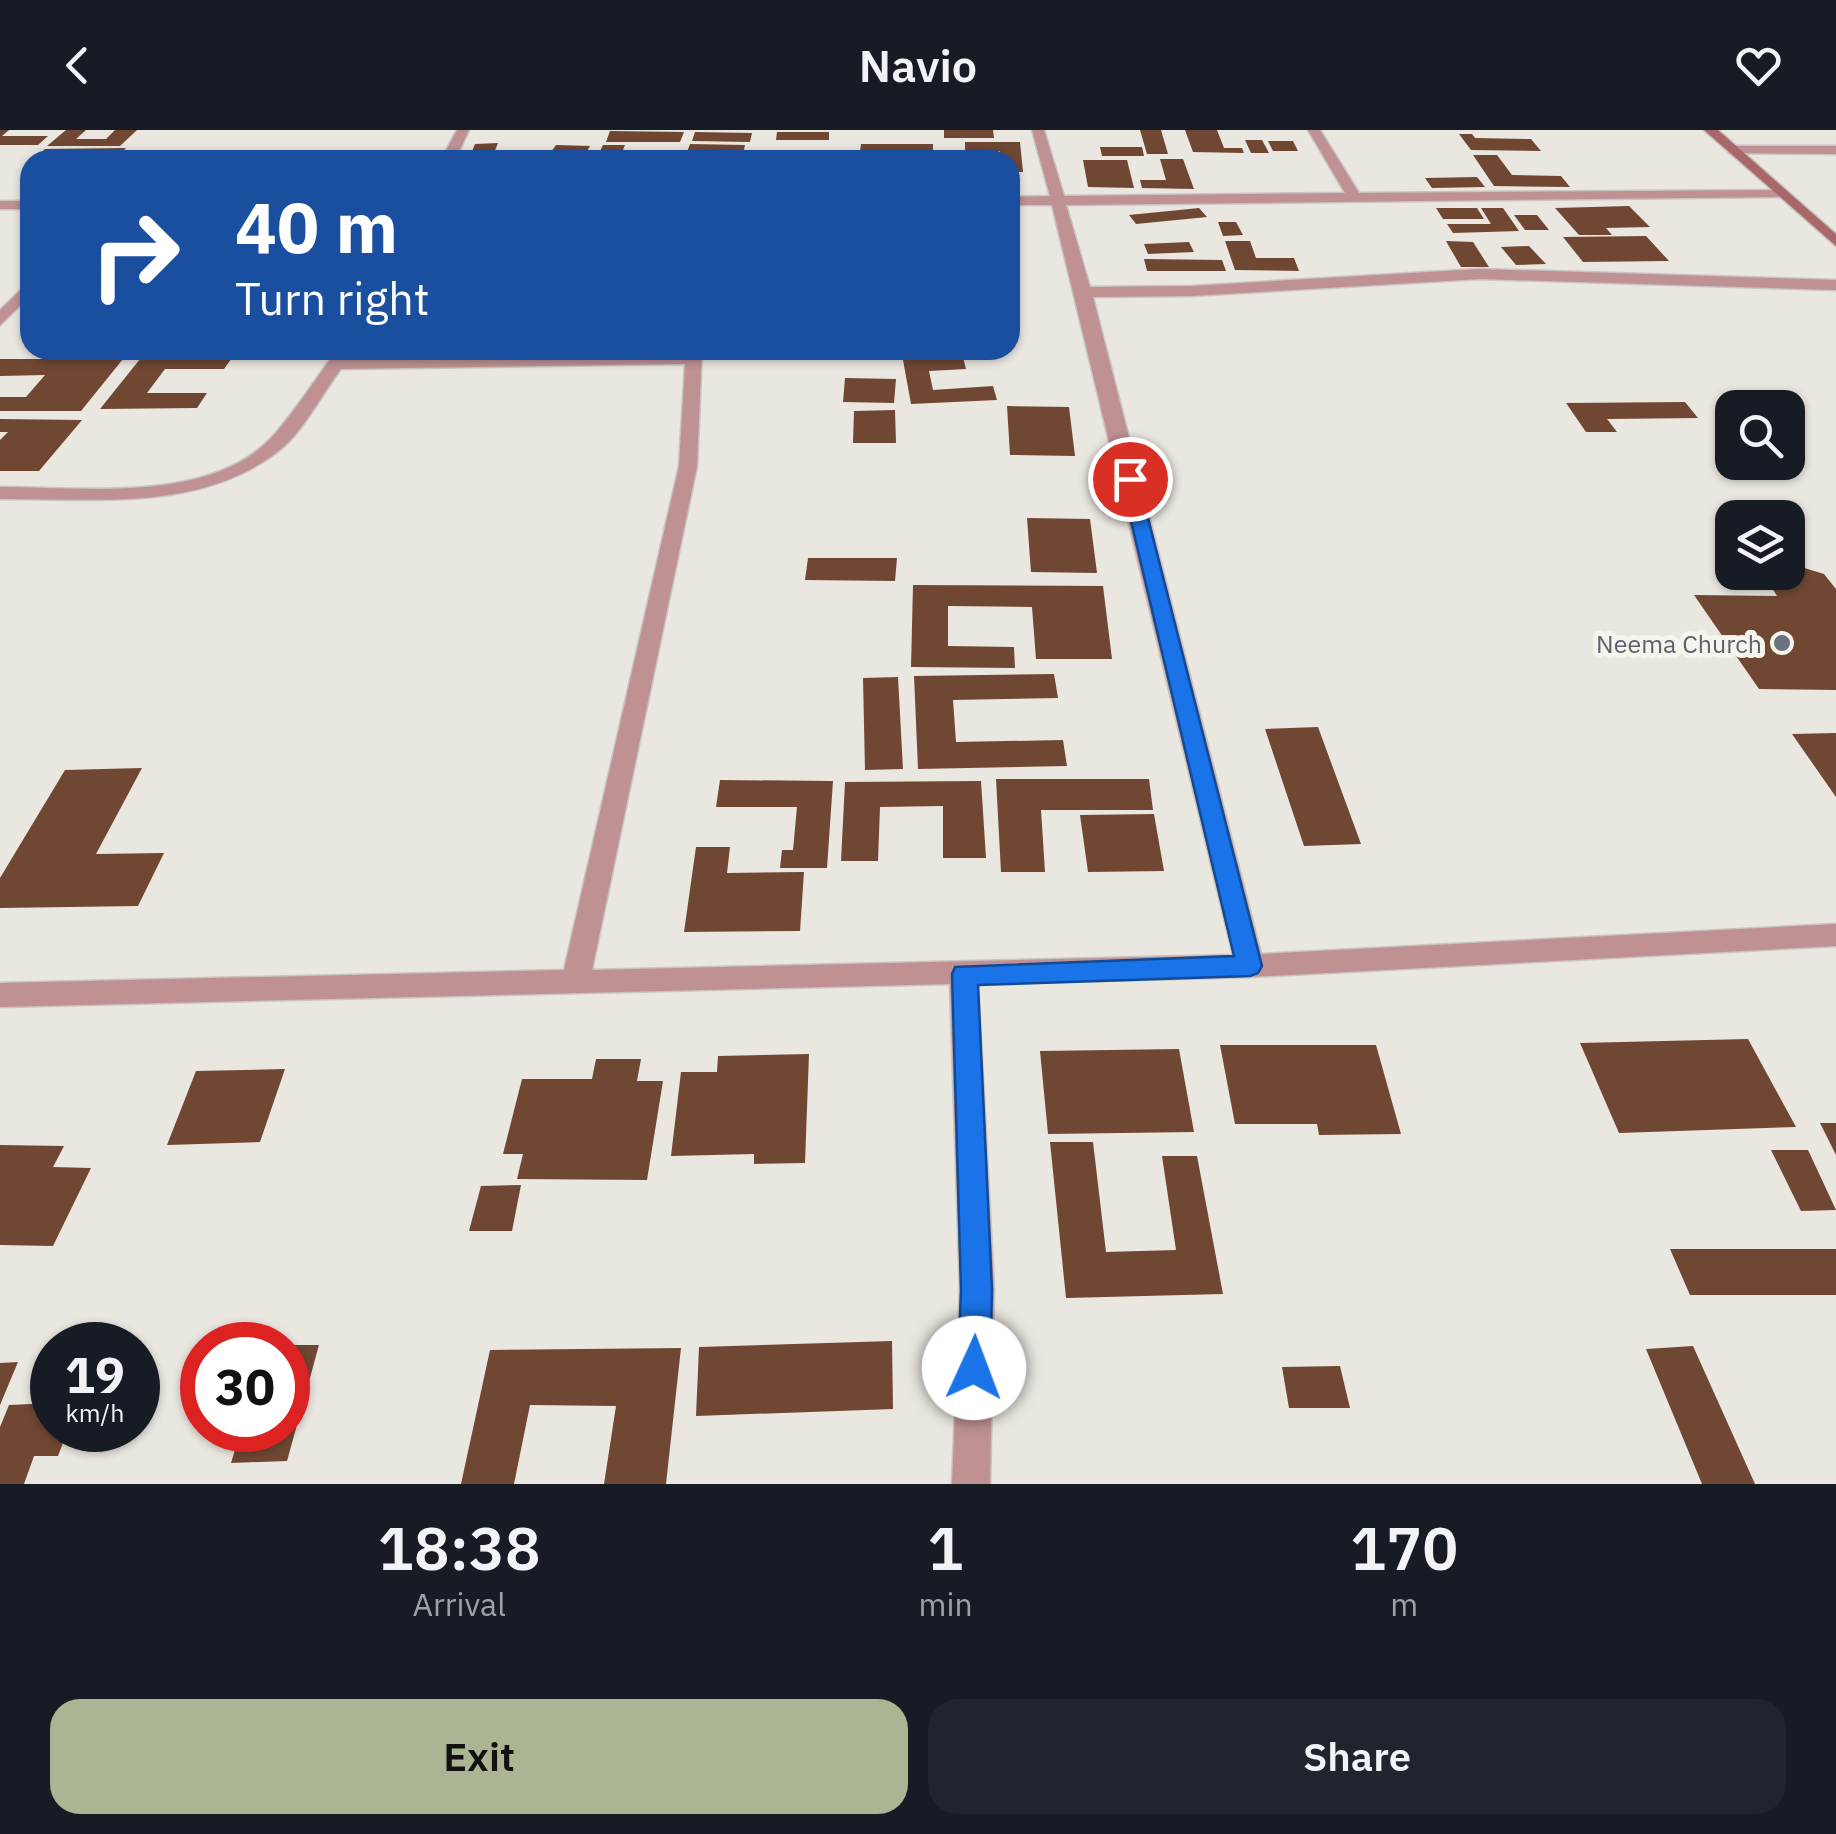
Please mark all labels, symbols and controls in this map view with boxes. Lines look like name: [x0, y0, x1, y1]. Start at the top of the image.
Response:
text: Navio: [859, 36, 977, 94]
icon: back: [50, 38, 105, 93]
icon: heart: [1731, 38, 1786, 93]
text: 40 m: [235, 181, 398, 272]
icon: right: [70, 190, 200, 320]
text: Turn right: [235, 269, 430, 327]
map controls: [1715, 390, 1805, 590]
button: search: [1715, 390, 1805, 480]
pin: [1088, 437, 1173, 522]
icon: arrive: [1103, 452, 1158, 507]
button: layers: [1715, 500, 1805, 590]
place label: Neema Church: [1596, 627, 1762, 660]
marker: Neema Church: [1771, 632, 1793, 654]
position arrow: [922, 1316, 1026, 1420]
speed limit sign: 30: [180, 1322, 310, 1452]
text: 19: [65, 1342, 125, 1407]
text: km/h: [66, 1396, 124, 1429]
text: 18:38: [378, 1508, 541, 1587]
text: 1: [928, 1508, 964, 1587]
text: 170: [1350, 1508, 1458, 1587]
text: Arrival: [413, 1583, 506, 1625]
text: min: [918, 1583, 973, 1625]
text: m: [1390, 1583, 1418, 1625]
button: Exit: [50, 1699, 908, 1814]
button: Share: [928, 1699, 1786, 1814]

